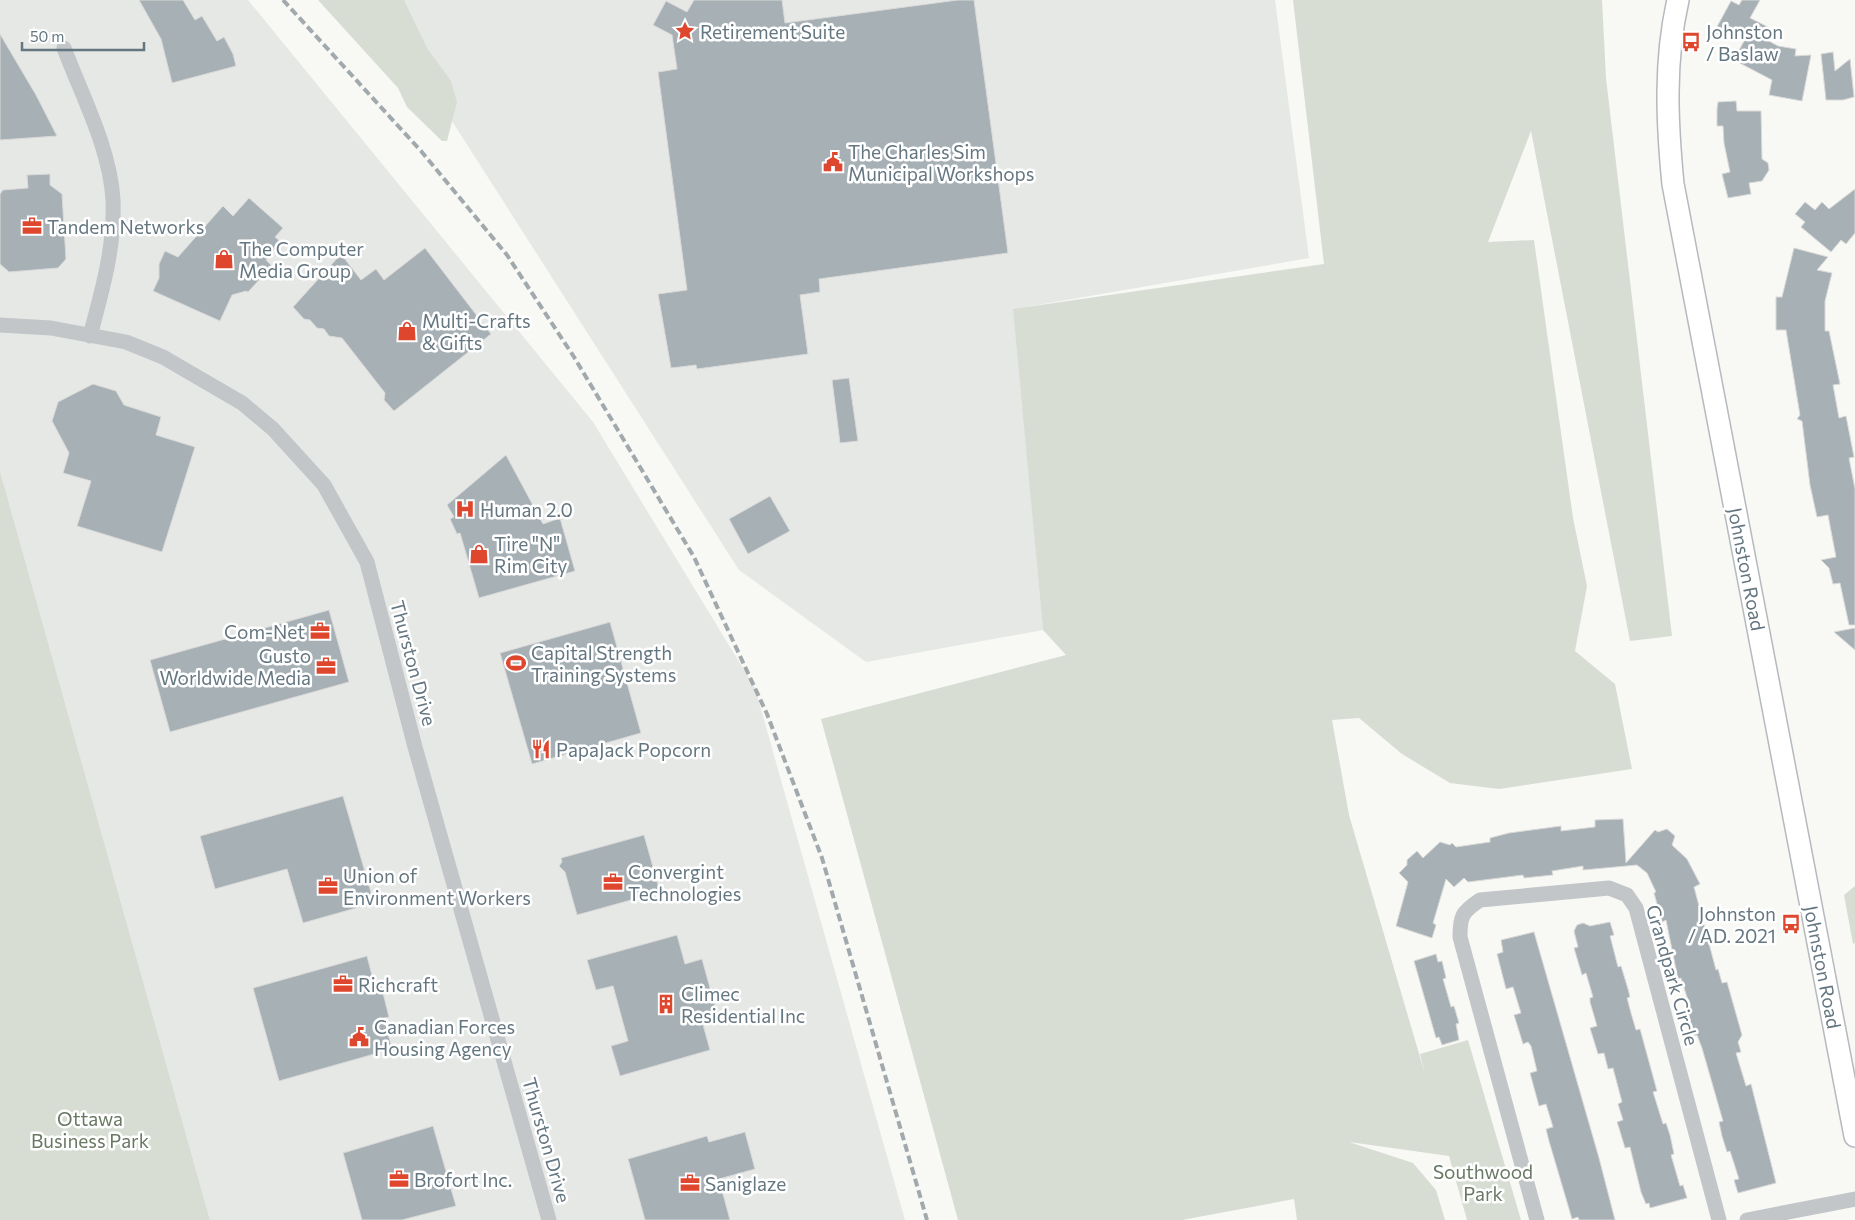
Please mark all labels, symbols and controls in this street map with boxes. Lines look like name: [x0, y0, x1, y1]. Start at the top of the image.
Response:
scale bar: [22, 20, 145, 52]
place icon: Retirement Suite: [674, 20, 696, 42]
place label: Retirement Suite: [700, 20, 845, 43]
place label: Johnston / Baslaw: [1706, 20, 1783, 65]
text: 50 m: [30, 27, 64, 45]
bus stop icon: Johnston / Baslaw: [1680, 31, 1702, 53]
place label: The Charles Sim Municipal Workshops: [848, 140, 1034, 185]
public building icon: The Charles Sim Municipal Workshops: [822, 151, 844, 173]
office icon: Tandem Networks: [21, 215, 43, 237]
place label: Tandem Networks: [47, 215, 204, 238]
place label: The Computer Media Group: [239, 237, 364, 282]
shop icon: The Computer Media Group: [213, 248, 235, 270]
place label: Multi-Crafts & Gifts: [422, 309, 531, 354]
shop icon: Multi-Crafts & Gifts: [396, 320, 418, 342]
hospital icon: Human 2.0: [454, 498, 476, 520]
place label: Human 2.0: [480, 498, 573, 521]
street label: Johnston Road: [1724, 505, 1770, 633]
place label: Tire "N" Rim City: [494, 532, 568, 577]
shop icon: Tire "N" Rim City: [468, 543, 490, 565]
street label: Thurston Drive: [386, 598, 442, 728]
place label: Com-Net: [224, 620, 305, 643]
office icon: Com-Net: [309, 620, 331, 642]
place label: Capital Strength Training Systems: [531, 641, 676, 686]
place label: Gusto Worldwide Media: [160, 644, 311, 689]
sports icon: Capital Strength Training Systems: [505, 652, 527, 674]
office icon: Gusto Worldwide Media: [315, 655, 337, 677]
restaurant icon: PapaJack Popcorn: [530, 738, 552, 760]
place label: PapaJack Popcorn: [556, 738, 711, 761]
place label: Convergint Technologies: [628, 860, 741, 905]
place label: Union of Environment Workers: [343, 864, 531, 909]
office icon: Convergint Technologies: [602, 871, 624, 893]
office icon: Union of Environment Workers: [317, 875, 339, 897]
street label: Grandpark Circle: [1642, 902, 1704, 1048]
place label: Johnston / AD. 2021: [1688, 902, 1776, 947]
street label: Johnston Road: [1800, 903, 1846, 1031]
bus stop icon: Johnston / AD. 2021: [1780, 913, 1802, 935]
office icon: Richcraft: [332, 973, 354, 995]
place label: Richcraft: [358, 973, 438, 996]
place label: Climec Residential Inc: [681, 982, 805, 1027]
building icon: Climec Residential Inc: [655, 993, 677, 1015]
place label: Canadian Forces Housing Agency: [374, 1015, 515, 1060]
public building icon: Canadian Forces Housing Agency: [348, 1026, 370, 1048]
street label: Thurston Drive: [518, 1075, 576, 1205]
park label: Ottawa Business Park: [31, 1107, 149, 1152]
park label: Southwood Park: [1433, 1160, 1533, 1205]
office icon: Brofort Inc.: [388, 1168, 410, 1190]
place label: Brofort Inc.: [414, 1168, 512, 1191]
office icon: Saniglaze: [679, 1172, 701, 1194]
place label: Saniglaze: [705, 1172, 786, 1195]

